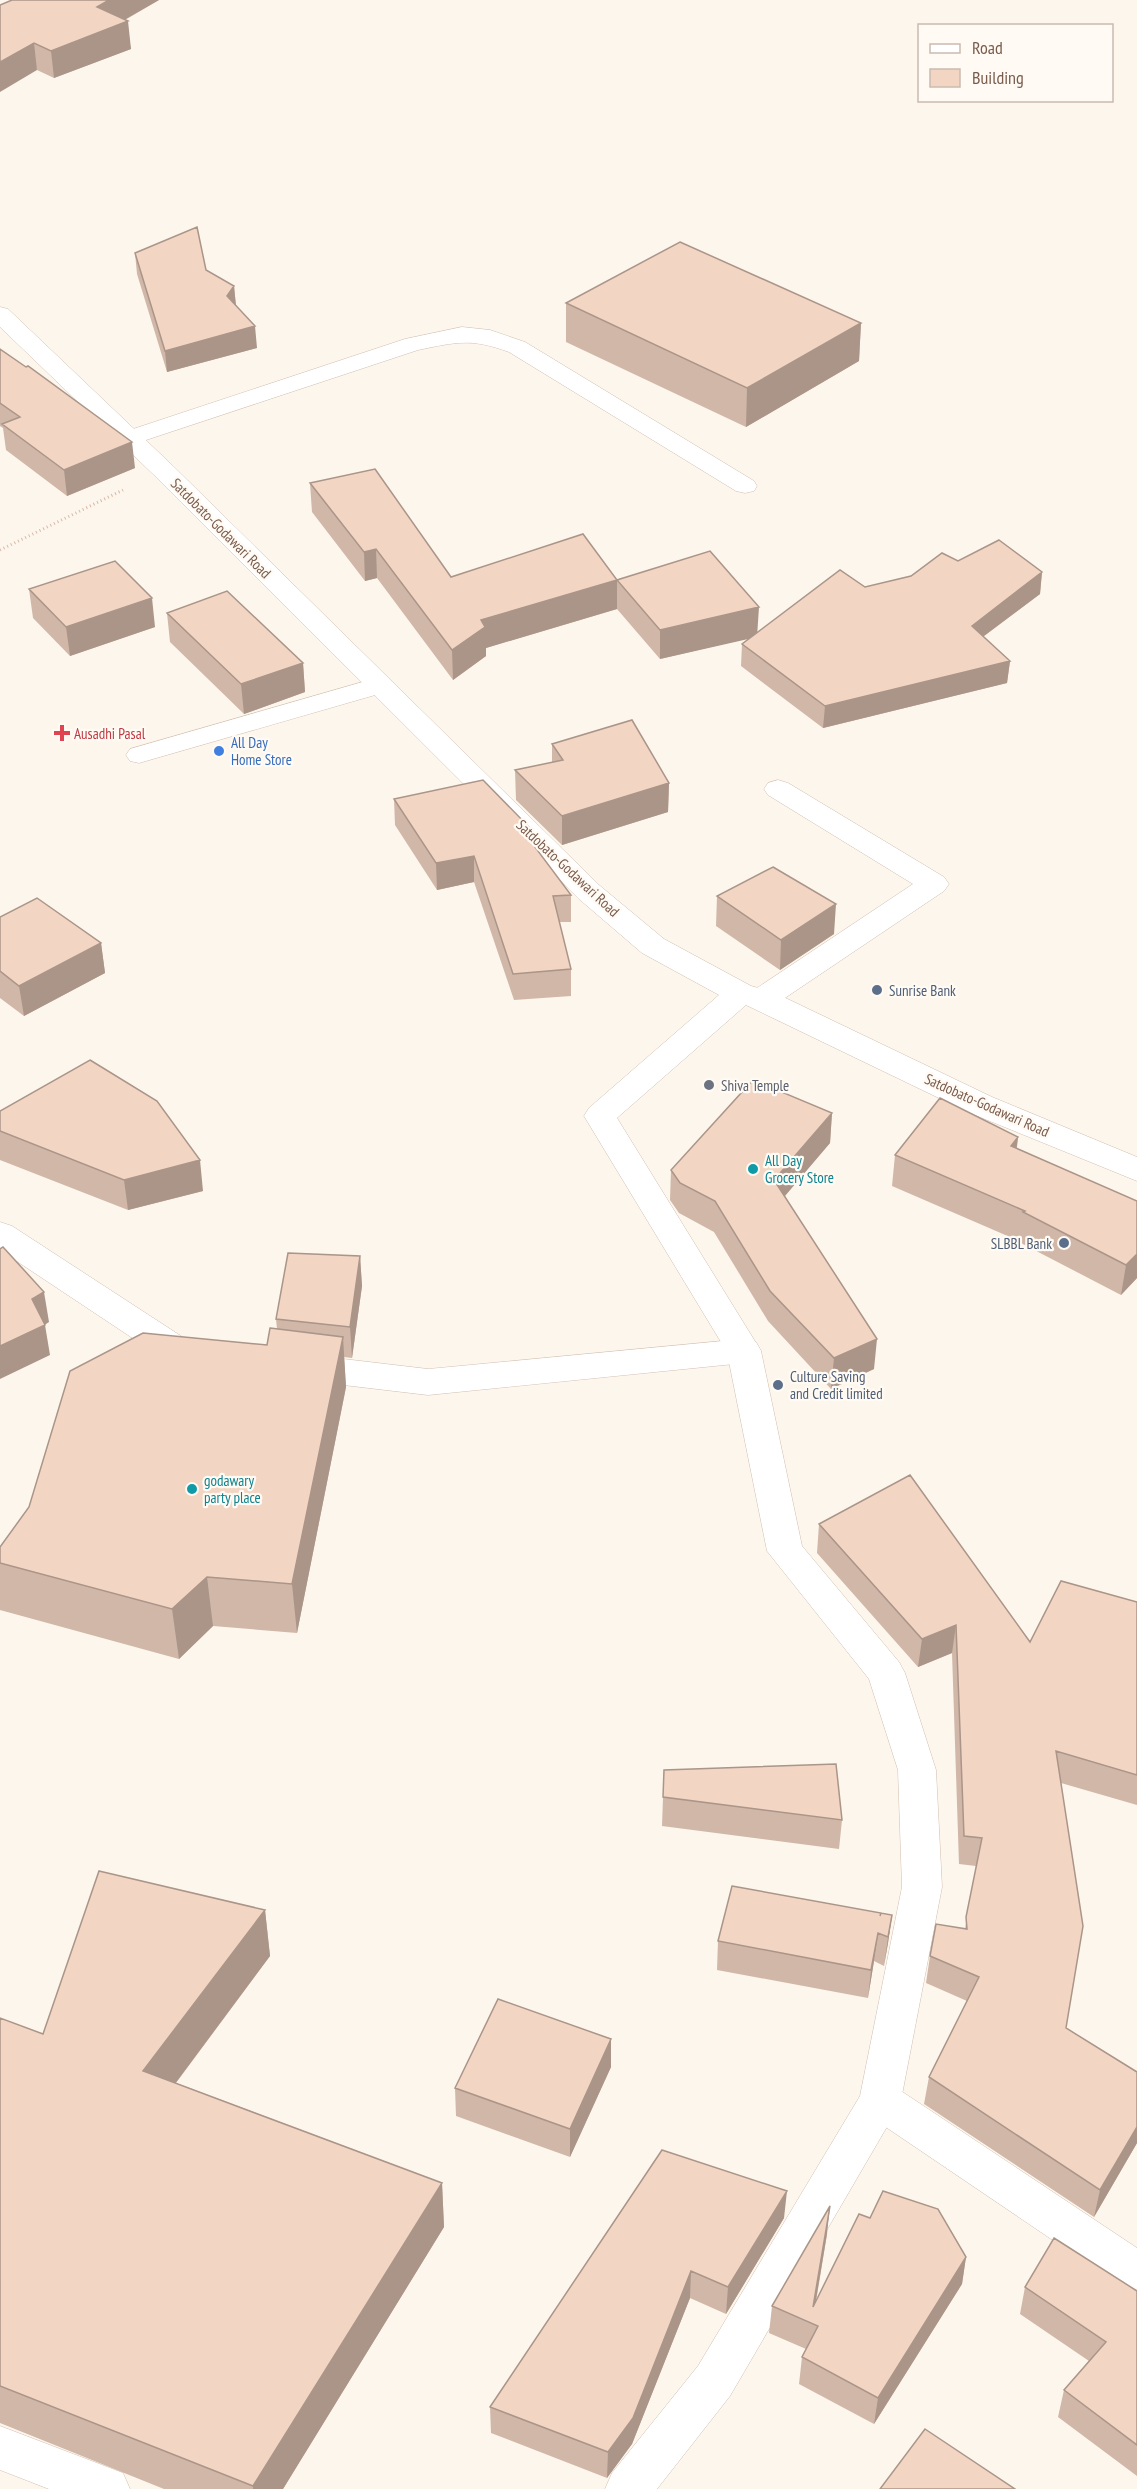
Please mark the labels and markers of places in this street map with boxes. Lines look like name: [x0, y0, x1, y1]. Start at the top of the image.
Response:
place label: Ausadhi Pasal: [74, 724, 146, 743]
marker: Ausadhi Pasal: [55, 726, 69, 740]
place label: All Day Home Store: [231, 733, 292, 769]
marker: All Day Home Store: [212, 744, 226, 758]
place label: Sunrise Bank: [889, 981, 956, 1000]
marker: Sunrise Bank: [870, 983, 884, 997]
place label: Shiva Temple: [721, 1076, 789, 1095]
marker: Shiva Temple: [702, 1078, 716, 1092]
place label: All Day Grocery Store: [765, 1151, 834, 1187]
marker: All Day Grocery Store: [746, 1162, 760, 1176]
place label: SLBBL Bank: [991, 1234, 1052, 1253]
marker: SLBBL Bank: [1057, 1236, 1071, 1250]
place label: Culture Saving and Credit limited: [790, 1367, 883, 1403]
marker: Culture Saving and Credit limited: [771, 1378, 785, 1392]
place label: godawary party place: [204, 1471, 261, 1507]
marker: godawary party place: [185, 1482, 199, 1496]

